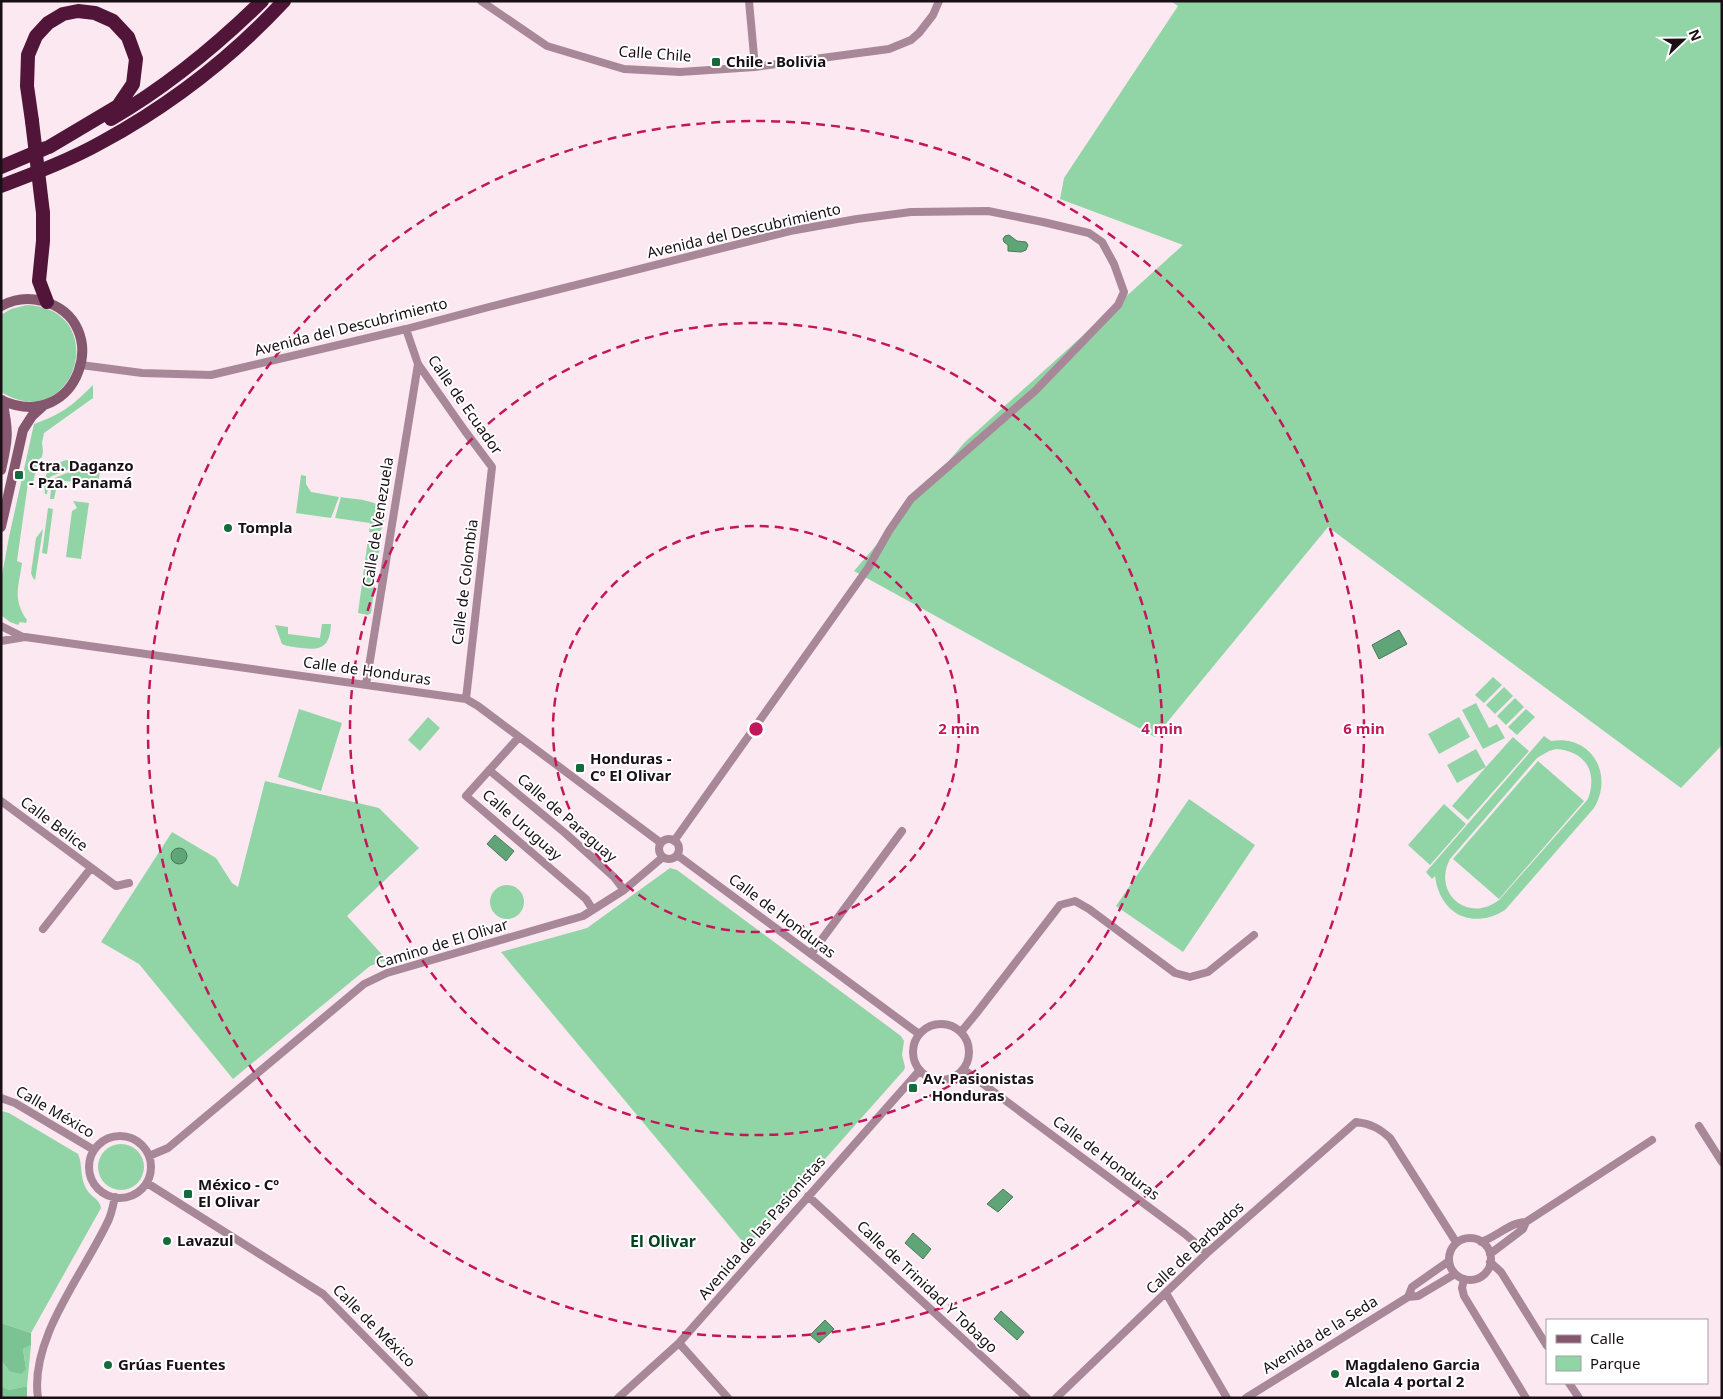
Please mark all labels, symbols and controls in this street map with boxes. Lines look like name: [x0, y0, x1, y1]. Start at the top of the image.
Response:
north arrow: [1658, 15, 1708, 65]
text: N: [1685, 26, 1706, 44]
street label: Calle Chile: [618, 40, 692, 66]
place label: Chile - Bolivia: [726, 51, 826, 71]
marker: Chile - Bolivia: [710, 56, 722, 68]
street label: Avenida del Descubrimiento: [645, 198, 843, 262]
street label: Avenida del Descubrimiento: [252, 292, 449, 360]
street label: Calle de Ecuador: [424, 351, 508, 458]
place label: Ctra. Daganzo - Pza. Panamá: [29, 455, 134, 492]
street label: Calle de Venezuela: [357, 455, 397, 588]
marker: Ctra. Daganzo - Pza. Panamá: [13, 469, 25, 481]
place label: Tompla: [238, 517, 293, 537]
street label: Calle de Colombia: [446, 518, 482, 646]
marker: Tompla: [222, 522, 234, 534]
street label: Calle de Honduras: [302, 651, 432, 689]
text: 2 min: [938, 718, 980, 738]
text: 4 min: [1141, 718, 1183, 738]
text: 6 min: [1343, 718, 1385, 738]
centre of rings: [747, 720, 765, 738]
place label: Honduras - Cº El Olivar: [590, 748, 672, 785]
marker: Honduras - Cº El Olivar: [574, 762, 586, 774]
street label: Calle de Paraguay: [514, 768, 622, 866]
street label: Calle Uruguay: [479, 784, 567, 864]
street label: Calle Belice: [17, 791, 92, 855]
street label: Calle de Honduras: [725, 868, 840, 962]
street label: Camino de El Olivar: [373, 913, 510, 973]
place label: Av. Pasionistas - Honduras: [923, 1068, 1034, 1105]
street label: Calle México: [12, 1081, 99, 1142]
marker: Av. Pasionistas - Honduras: [907, 1082, 919, 1094]
street label: Calle de Honduras: [1049, 1110, 1164, 1204]
street label: Avenida de las Pasionistas: [693, 1151, 829, 1303]
place label: México - Cº El Olivar: [198, 1174, 279, 1211]
marker: México - Cº El Olivar: [182, 1188, 194, 1200]
street label: Calle de Barbados: [1141, 1197, 1248, 1298]
street label: Calle de Trinidad Y Tobago: [853, 1216, 1002, 1357]
place label: Lavazul: [177, 1230, 234, 1250]
district label: El Olivar: [630, 1230, 696, 1252]
marker: Lavazul: [161, 1235, 173, 1247]
street label: Calle de México: [329, 1280, 420, 1371]
street label: Avenida de la Seda: [1258, 1291, 1381, 1378]
legend: [1546, 1319, 1708, 1384]
text: Calle: [1590, 1328, 1624, 1348]
text: Parque: [1590, 1353, 1640, 1373]
place label: Grúas Fuentes: [118, 1354, 225, 1374]
place label: Magdaleno Garcia Alcala 4 portal 2: [1345, 1354, 1480, 1391]
marker: Grúas Fuentes: [102, 1359, 114, 1371]
marker: Magdaleno Garcia Alcala 4 portal 2: [1329, 1368, 1341, 1380]

